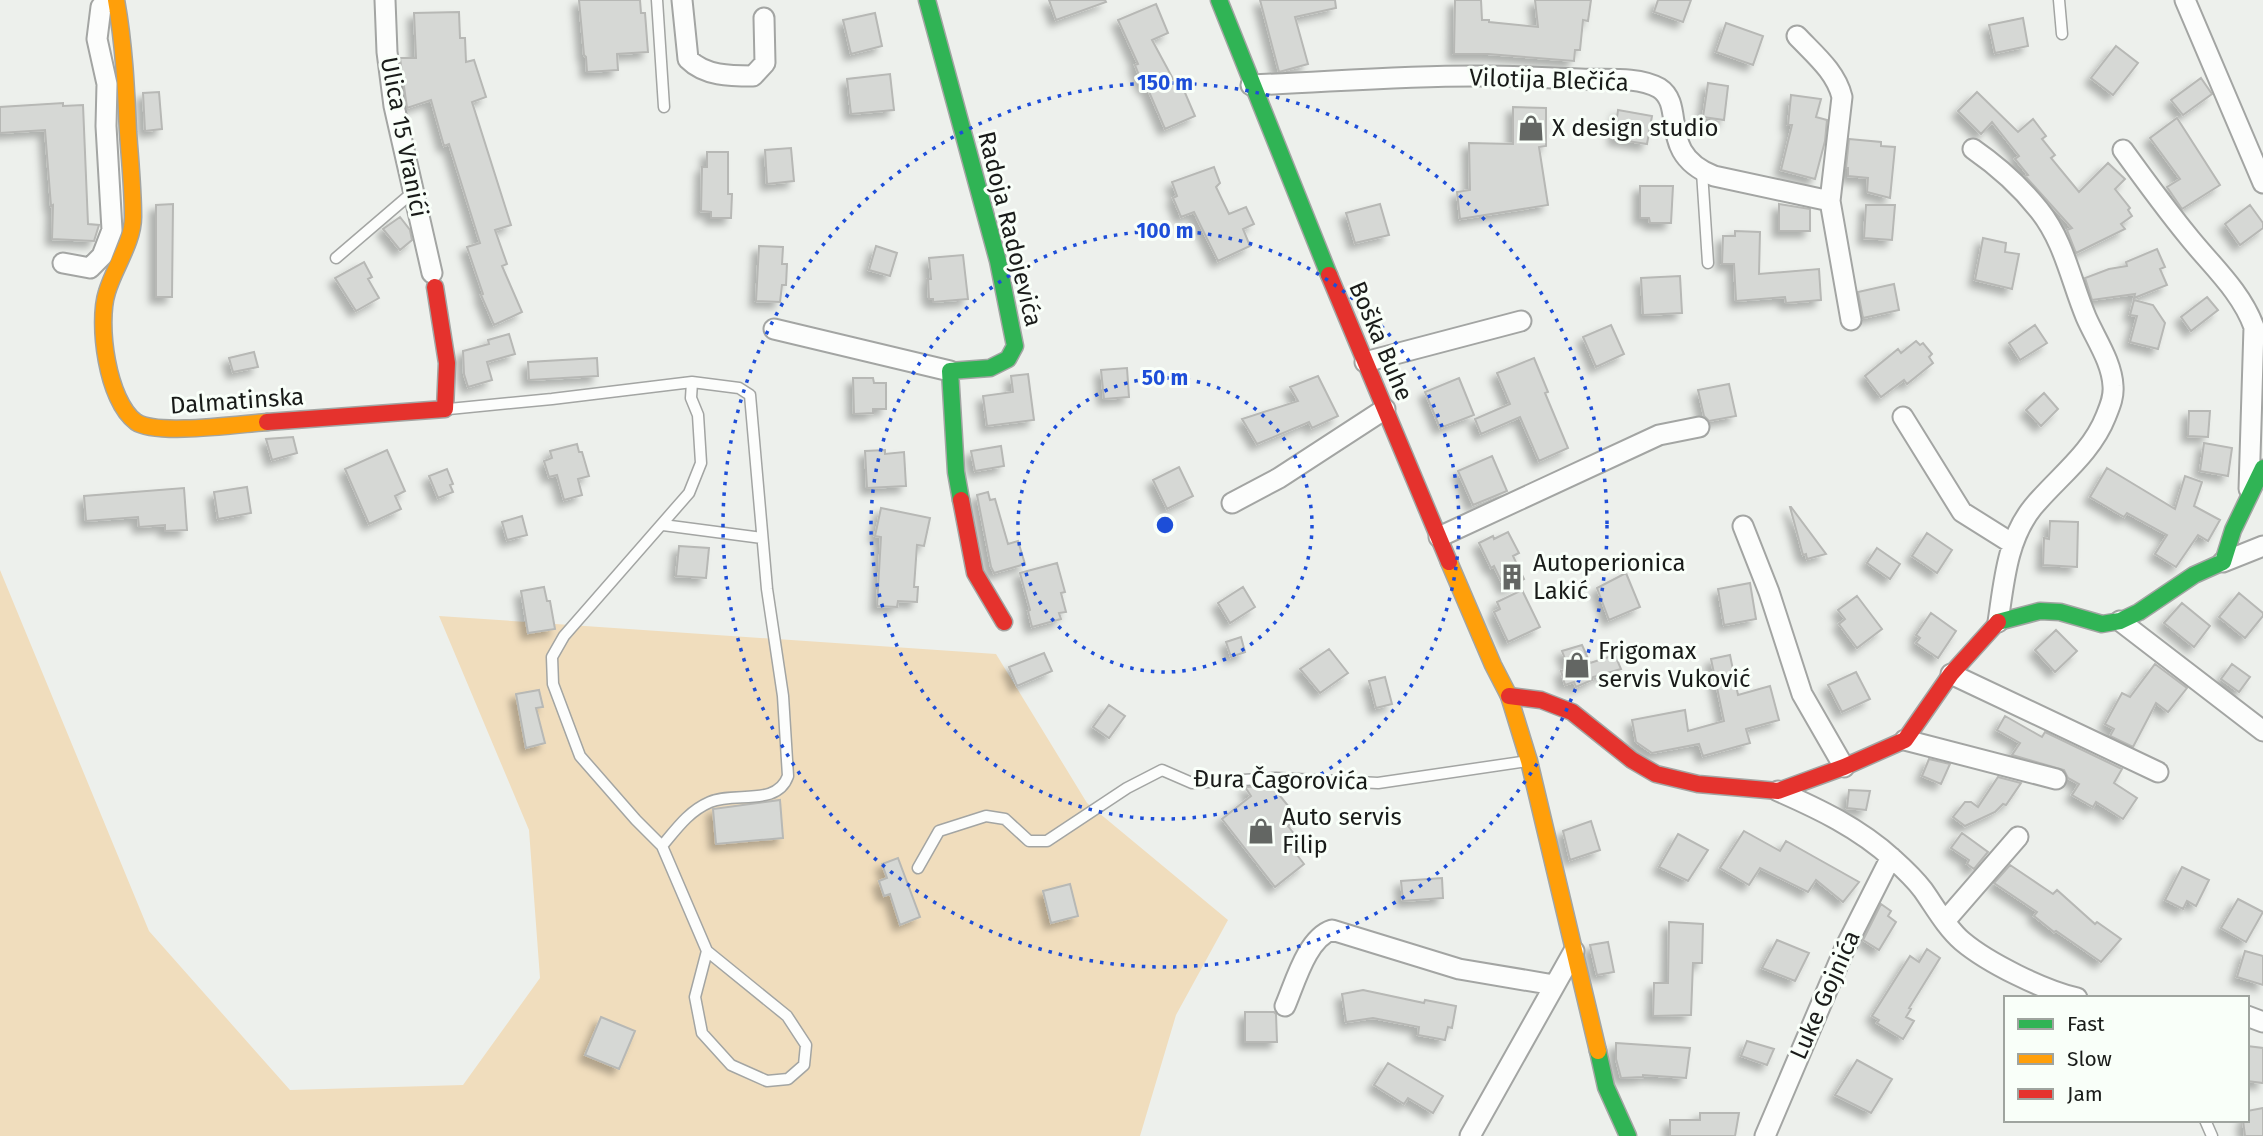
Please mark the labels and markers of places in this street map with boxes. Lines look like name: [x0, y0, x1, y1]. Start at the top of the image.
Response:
shop icon: X design studio: [1516, 113, 1546, 143]
place label: X design studio: [1552, 114, 1719, 142]
centre of rings: [1153, 513, 1177, 537]
place label: Autoperionica Lakić: [1533, 549, 1686, 605]
building icon: Autoperionica Lakić: [1497, 562, 1527, 592]
place label: Frigomax servis Vuković: [1598, 637, 1751, 693]
shop icon: Frigomax servis Vuković: [1562, 650, 1592, 680]
place label: Auto servis Filip: [1282, 803, 1402, 859]
shop icon: Auto servis Filip: [1246, 816, 1276, 846]

